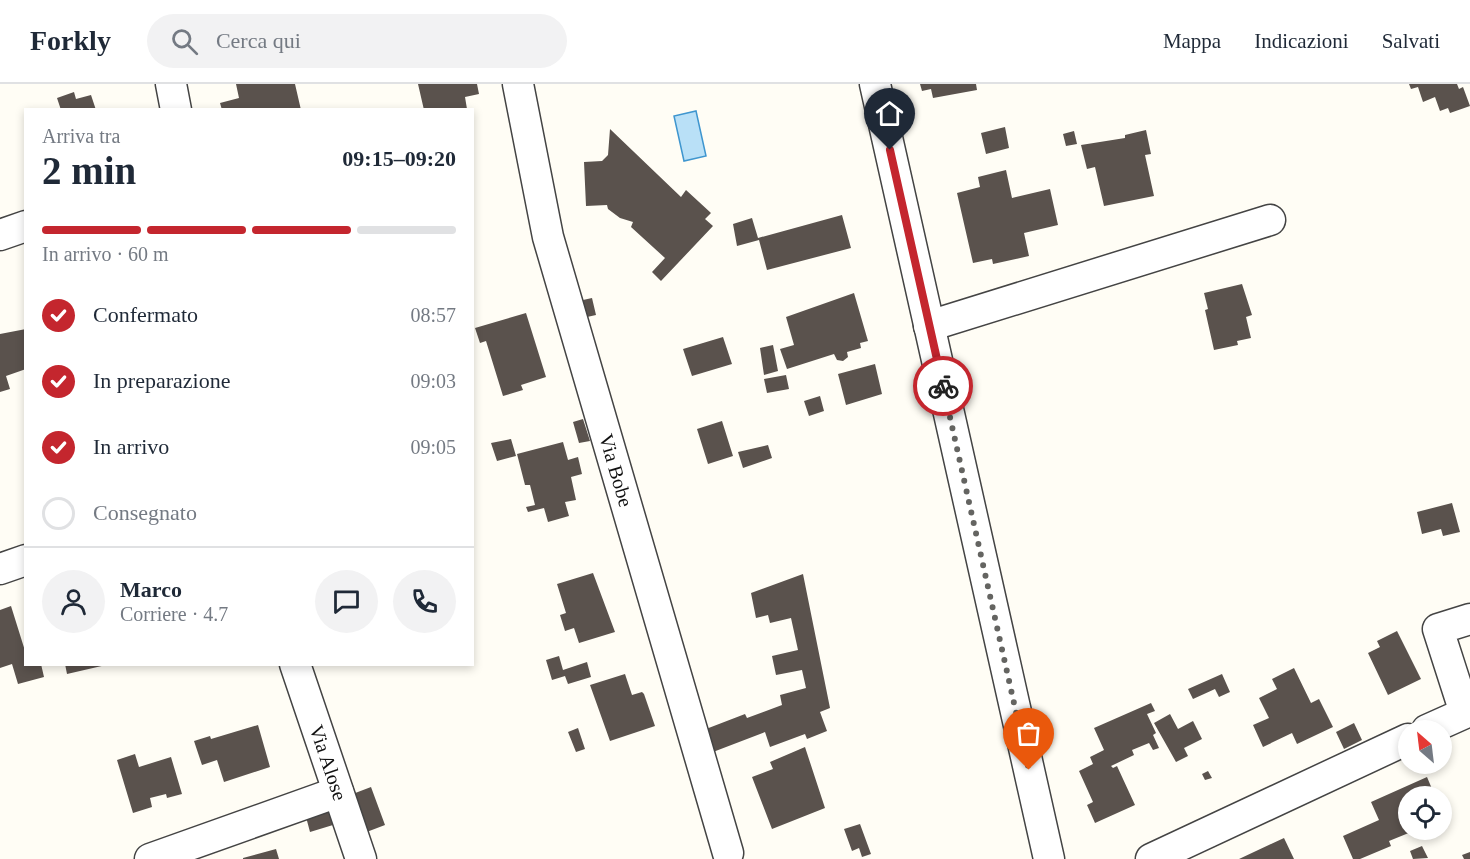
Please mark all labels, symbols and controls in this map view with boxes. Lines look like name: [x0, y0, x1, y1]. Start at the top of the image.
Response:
search box: [147, 14, 567, 68]
text: Forkly: [30, 25, 111, 56]
icon: search: [168, 25, 201, 58]
text: Cerca qui: [216, 28, 301, 53]
text: Mappa: [1163, 29, 1221, 53]
text: Indicazioni: [1254, 29, 1349, 53]
text: Salvati: [1382, 29, 1440, 53]
pin: [864, 88, 915, 150]
icon: home: [873, 97, 906, 130]
text: Arriva tra: [42, 125, 120, 147]
text: 09:15–09:20: [342, 146, 456, 171]
text: 2 min: [42, 149, 136, 192]
text: In arrivo · 60 m: [42, 243, 169, 265]
icon: check: [42, 299, 75, 332]
text: Confermato: [93, 302, 198, 327]
text: 08:57: [410, 304, 456, 326]
courier: [913, 356, 973, 416]
icon: check: [42, 365, 75, 398]
text: In preparazione: [93, 368, 230, 393]
text: 09:03: [410, 370, 456, 392]
icon: bike: [927, 370, 960, 403]
icon: check: [42, 431, 75, 464]
street label: Via Bobe: [595, 431, 637, 509]
text: In arrivo: [93, 434, 169, 459]
text: 09:05: [410, 436, 456, 458]
text: Consegnato: [93, 500, 197, 525]
button: person: [42, 570, 105, 633]
button: chat: [315, 570, 378, 633]
button: phone: [393, 570, 456, 633]
text: Marco: [120, 577, 182, 602]
text: Corriere · 4.7: [120, 603, 228, 625]
pin: [1003, 708, 1054, 770]
icon: bag: [1012, 717, 1045, 750]
north arrow: [1398, 720, 1452, 774]
map controls: [1398, 720, 1452, 840]
street label: Via Alose: [305, 722, 351, 803]
button: locate: [1398, 786, 1452, 840]

